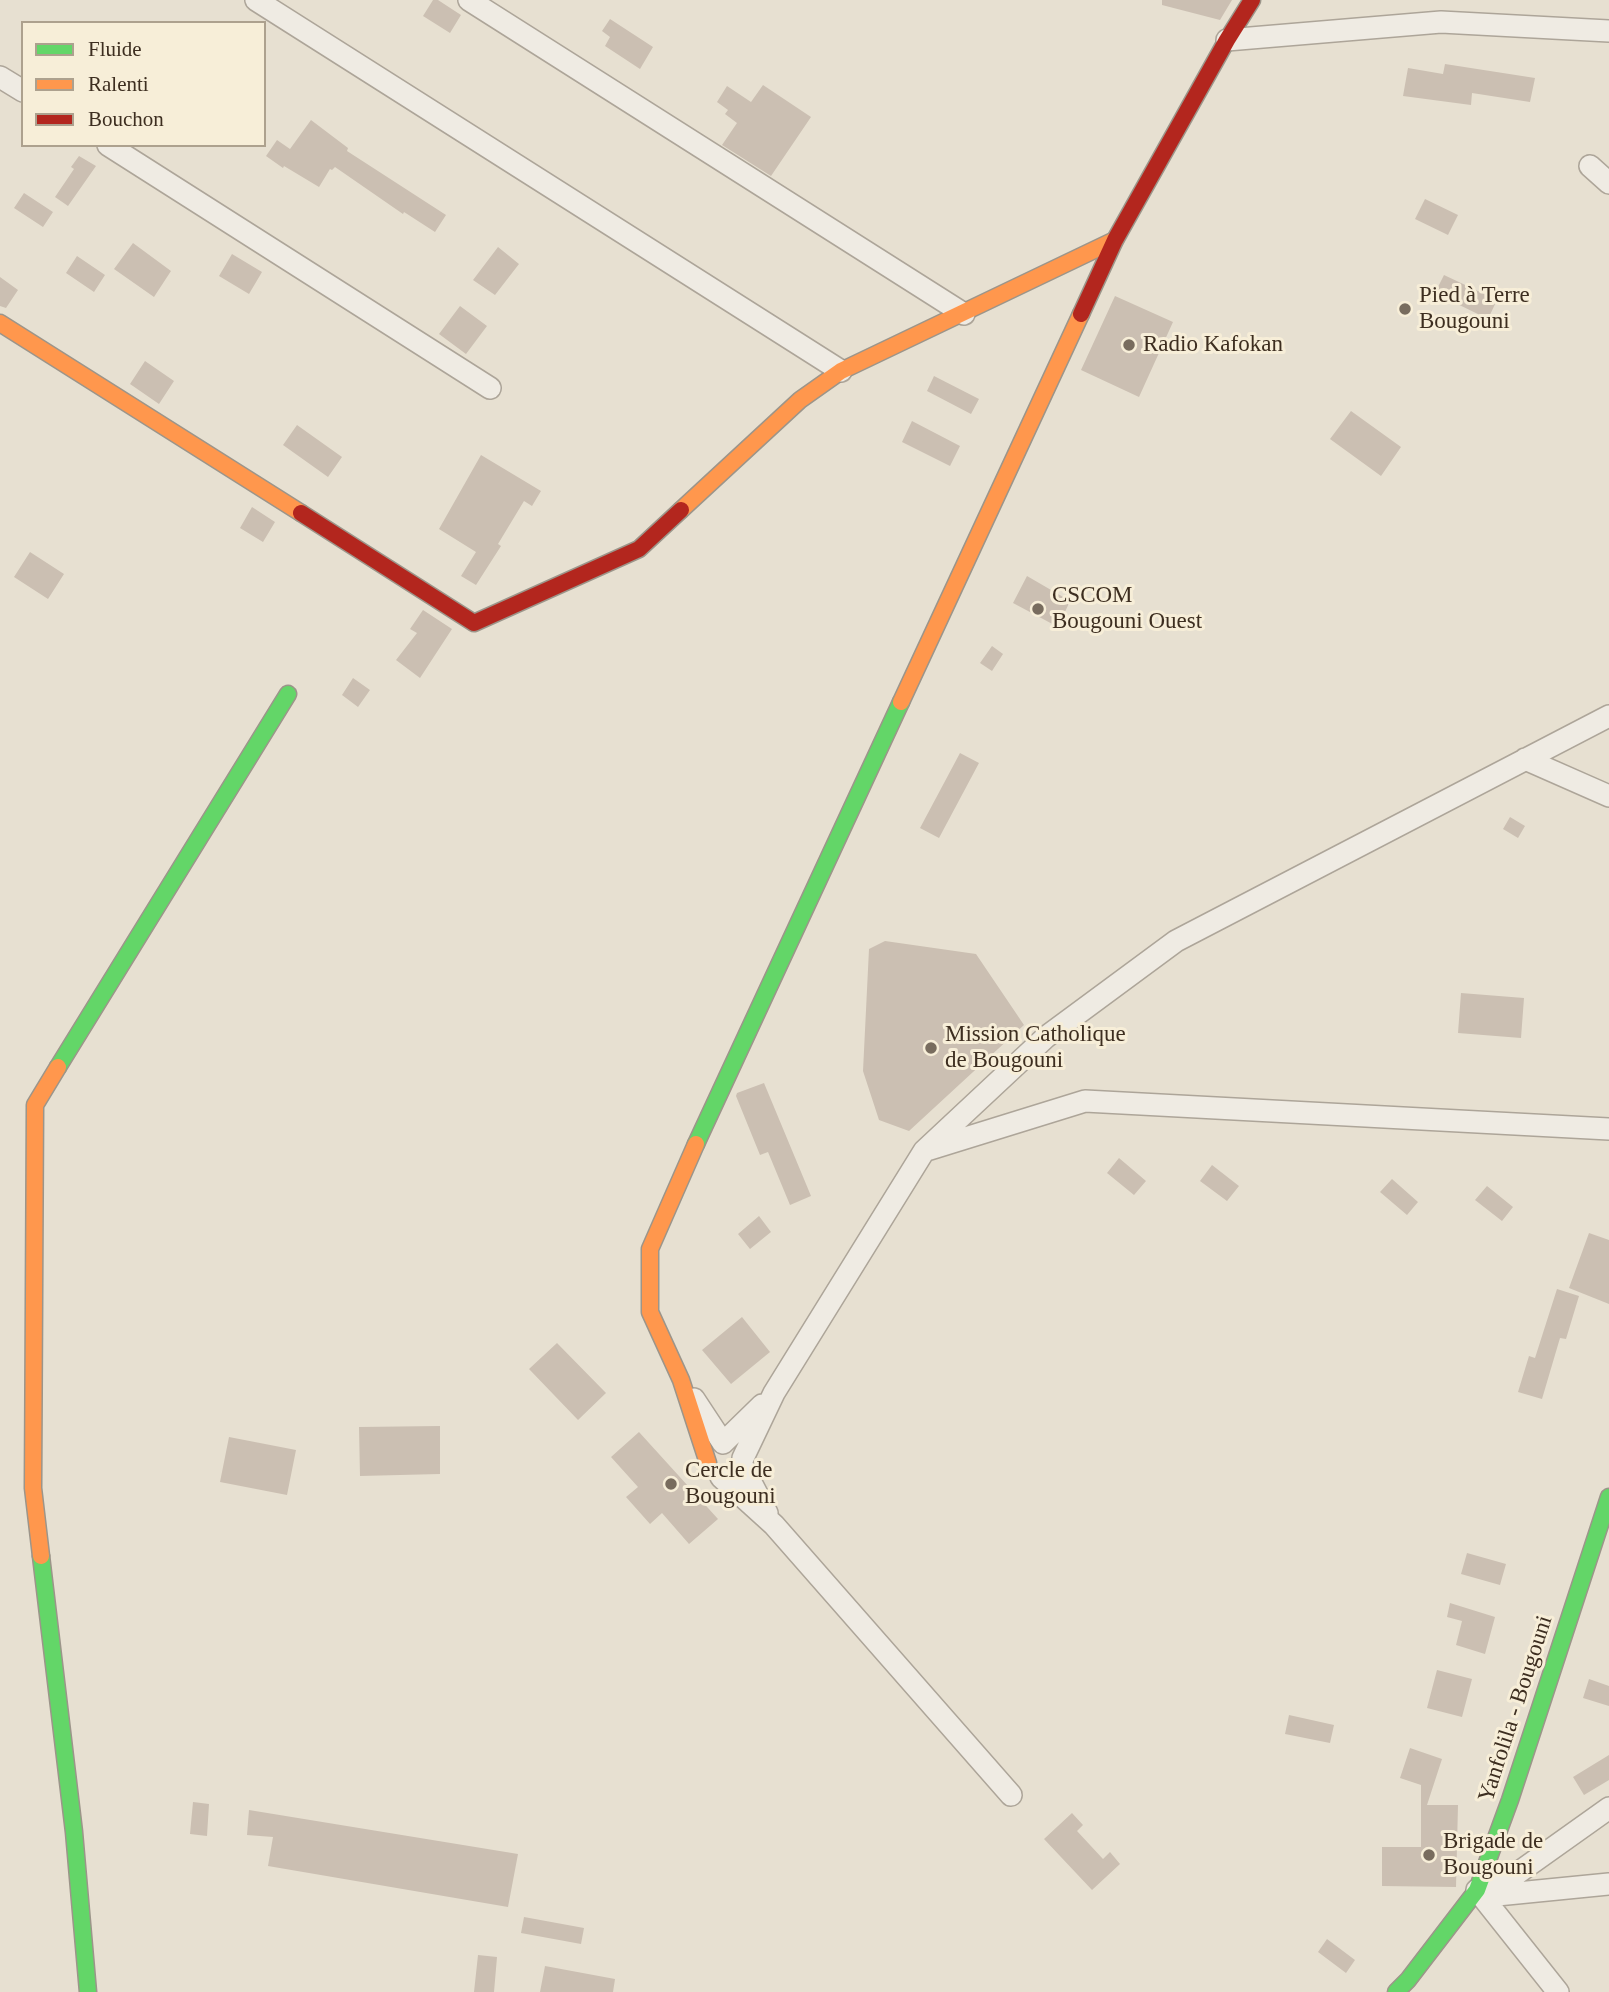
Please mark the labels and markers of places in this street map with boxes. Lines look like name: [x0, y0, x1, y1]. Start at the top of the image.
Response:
place label: Pied à Terre Bougouni: [1419, 282, 1530, 336]
marker: Pied à Terre Bougouni: [1397, 301, 1413, 317]
place label: Radio Kafokan: [1143, 331, 1283, 359]
marker: Radio Kafokan: [1121, 337, 1137, 353]
place label: CSCOM Bougouni Ouest: [1052, 582, 1202, 636]
marker: CSCOM Bougouni Ouest: [1030, 601, 1046, 617]
place label: Mission Catholique de Bougouni: [945, 1021, 1126, 1075]
marker: Mission Catholique de Bougouni: [923, 1040, 939, 1056]
place label: Cercle de Bougouni: [685, 1457, 776, 1511]
marker: Cercle de Bougouni: [663, 1476, 679, 1492]
place label: Brigade de Bougouni: [1443, 1828, 1543, 1882]
marker: Brigade de Bougouni: [1421, 1847, 1437, 1863]

